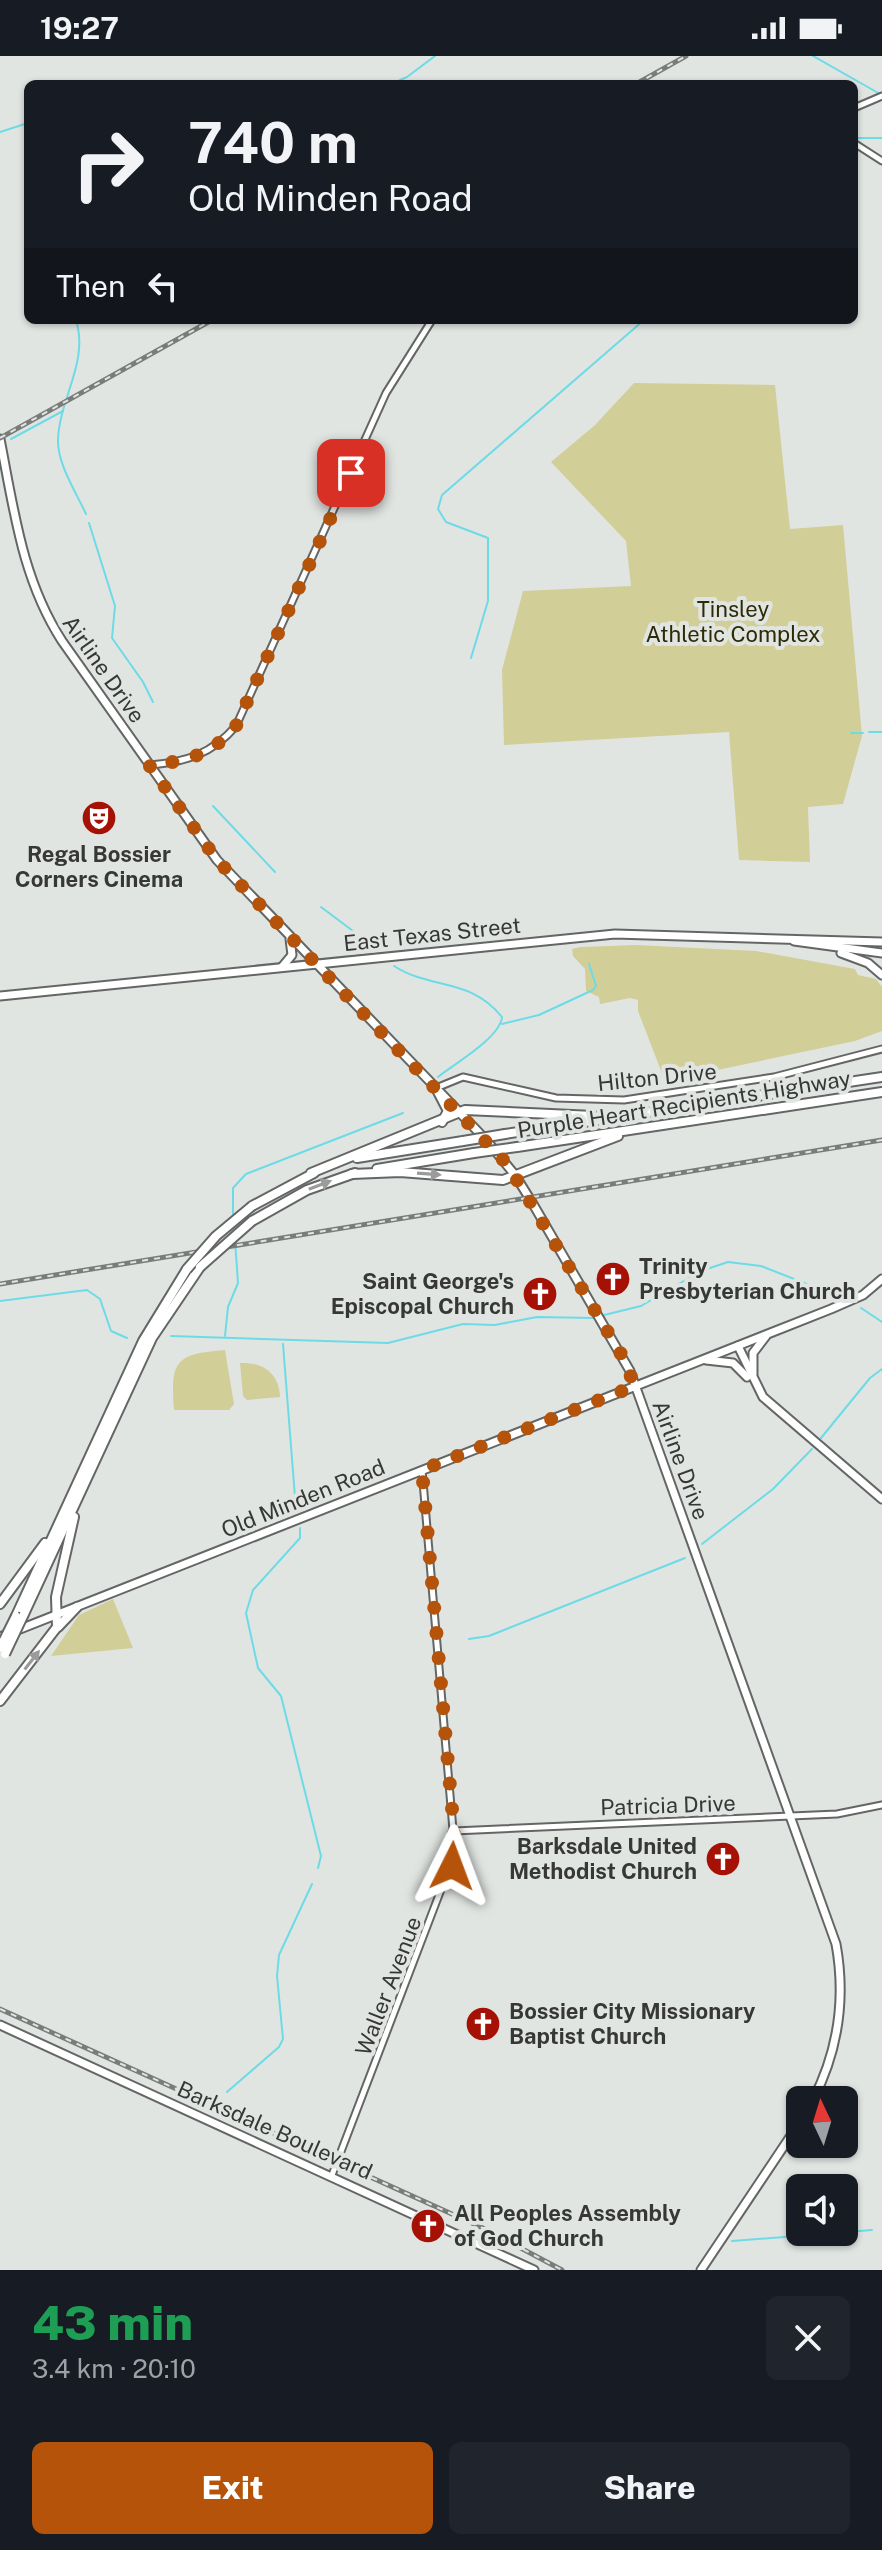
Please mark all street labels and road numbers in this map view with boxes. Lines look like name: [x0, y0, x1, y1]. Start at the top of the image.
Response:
street label: Airline Drive: [58, 610, 150, 728]
street label: East Texas Street: [342, 912, 522, 956]
street label: Hilton Drive: [596, 1058, 718, 1096]
street label: Purple Heart Recipients Highway: [516, 1065, 853, 1143]
street label: Airline Drive: [647, 1397, 715, 1523]
street label: Old Minden Road: [217, 1453, 389, 1543]
street label: Patricia Drive: [600, 1790, 736, 1820]
street label: Waller Avenue: [350, 1913, 426, 2059]
street label: Barksdale Boulevard: [173, 2075, 377, 2185]

